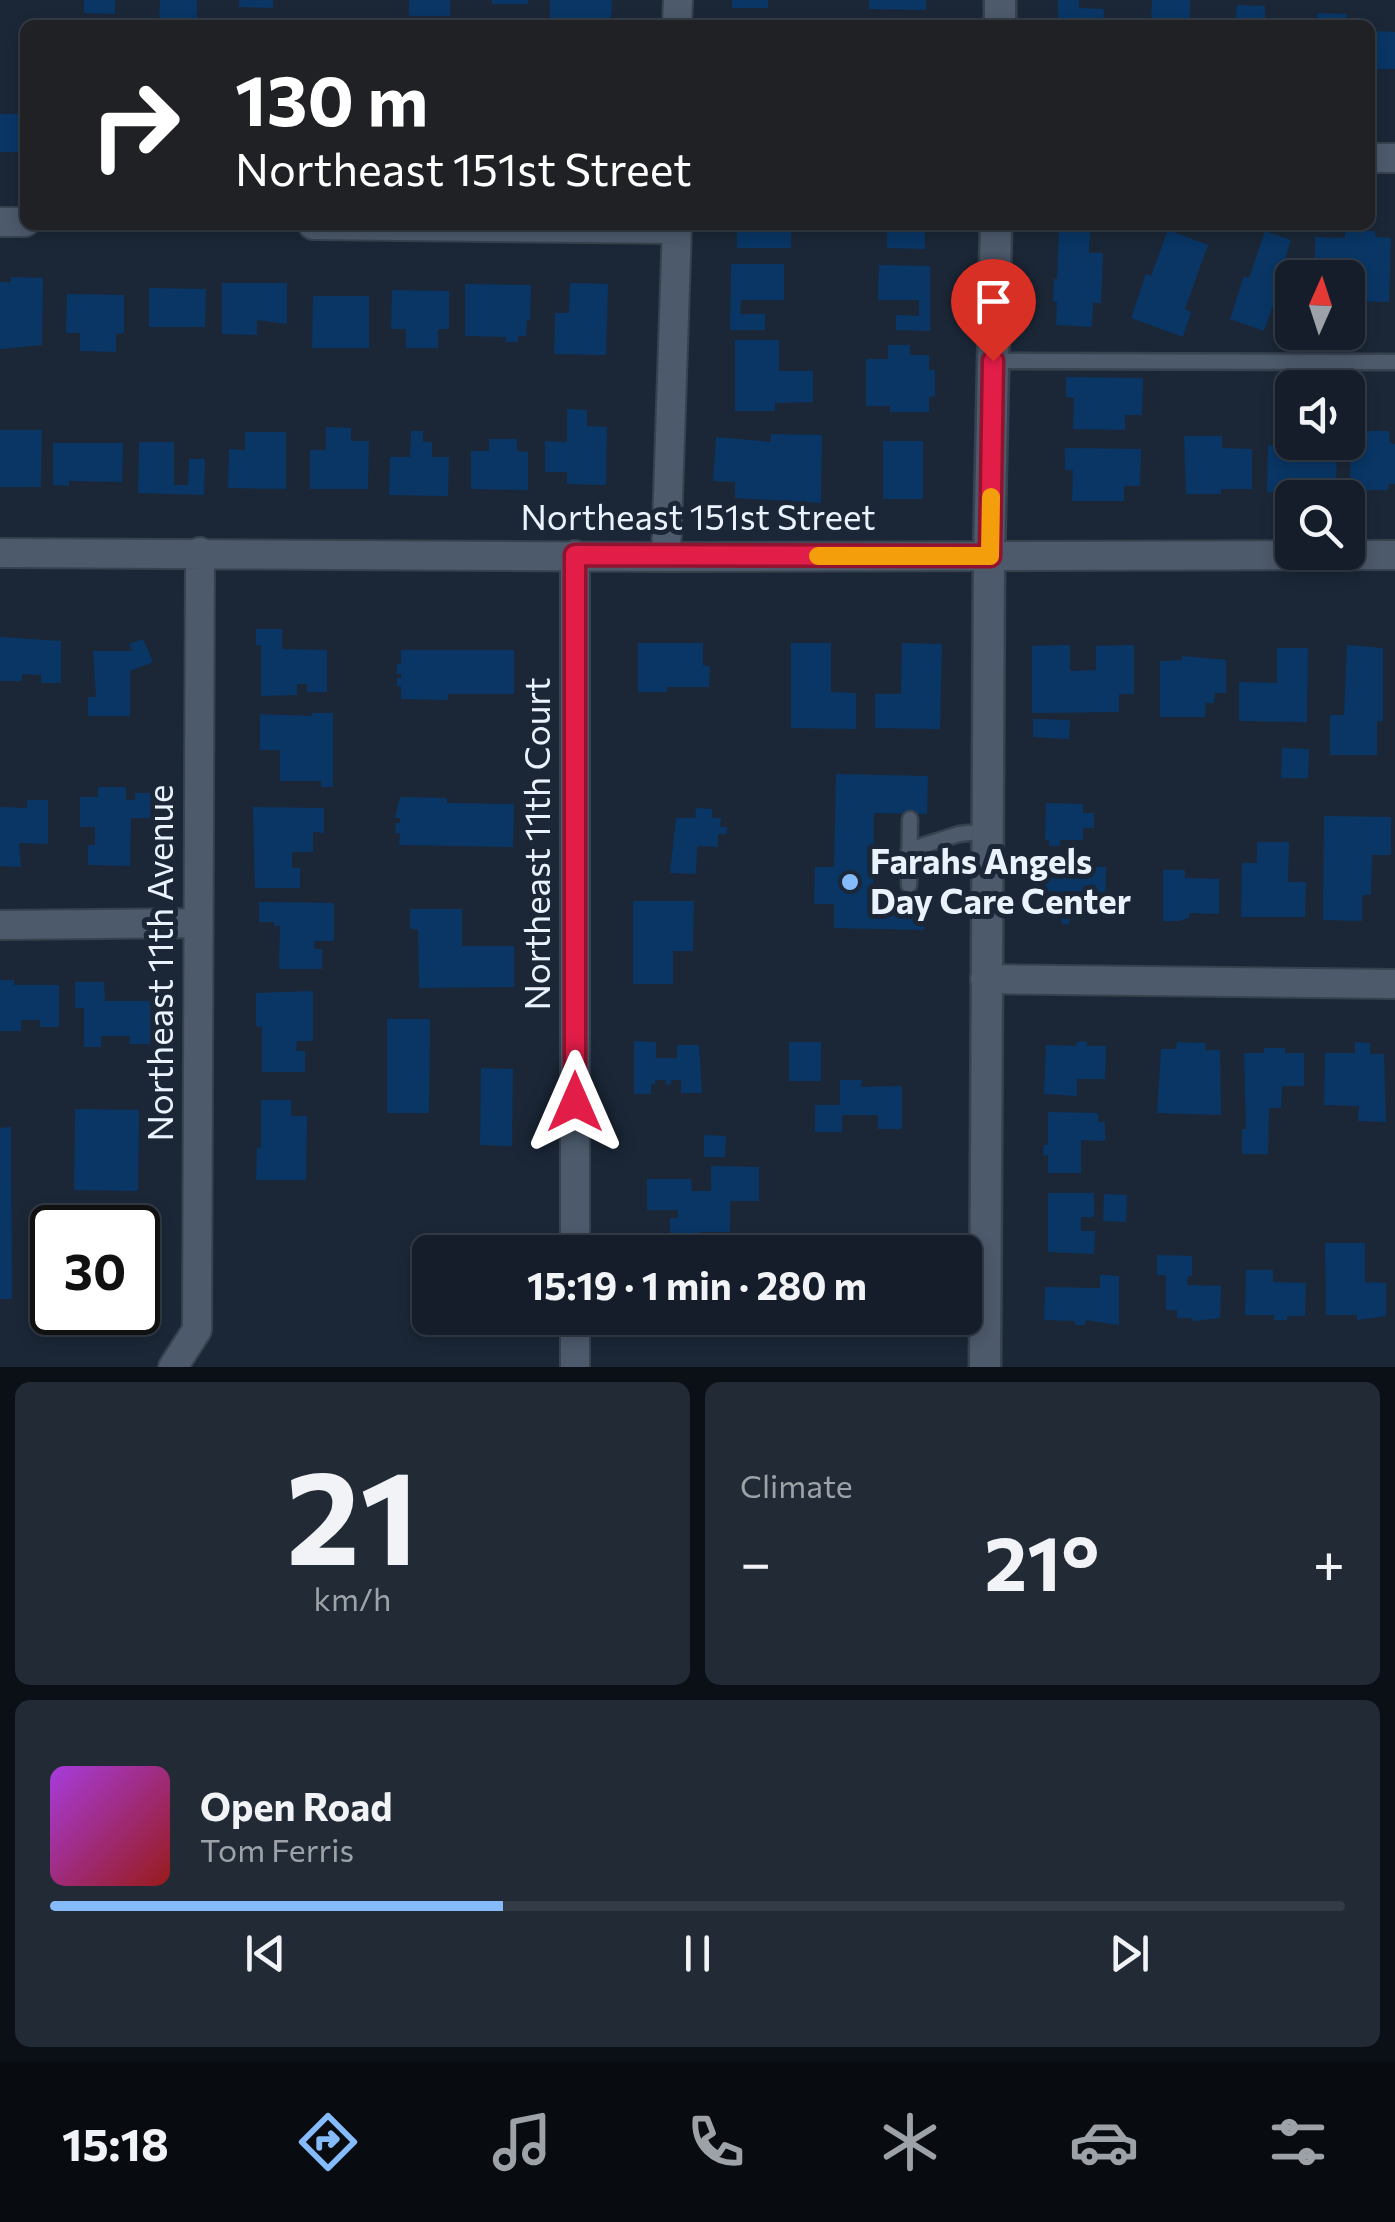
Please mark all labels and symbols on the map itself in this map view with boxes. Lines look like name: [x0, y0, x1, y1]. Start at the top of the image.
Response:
pin: [951, 259, 1036, 362]
north arrow: [1275, 260, 1365, 350]
street label: Northeast 151st Street: [520, 494, 876, 537]
street label: Northeast 11th Court: [514, 677, 557, 1011]
street label: Northeast 11th Avenue: [137, 784, 180, 1142]
place label: Farahs Angels Day Care Center: [870, 838, 1131, 921]
marker: Farahs Angels Day Care Center: [839, 871, 861, 893]
position arrow: [523, 1050, 627, 1154]
speed limit sign: 30: [30, 1205, 160, 1335]

